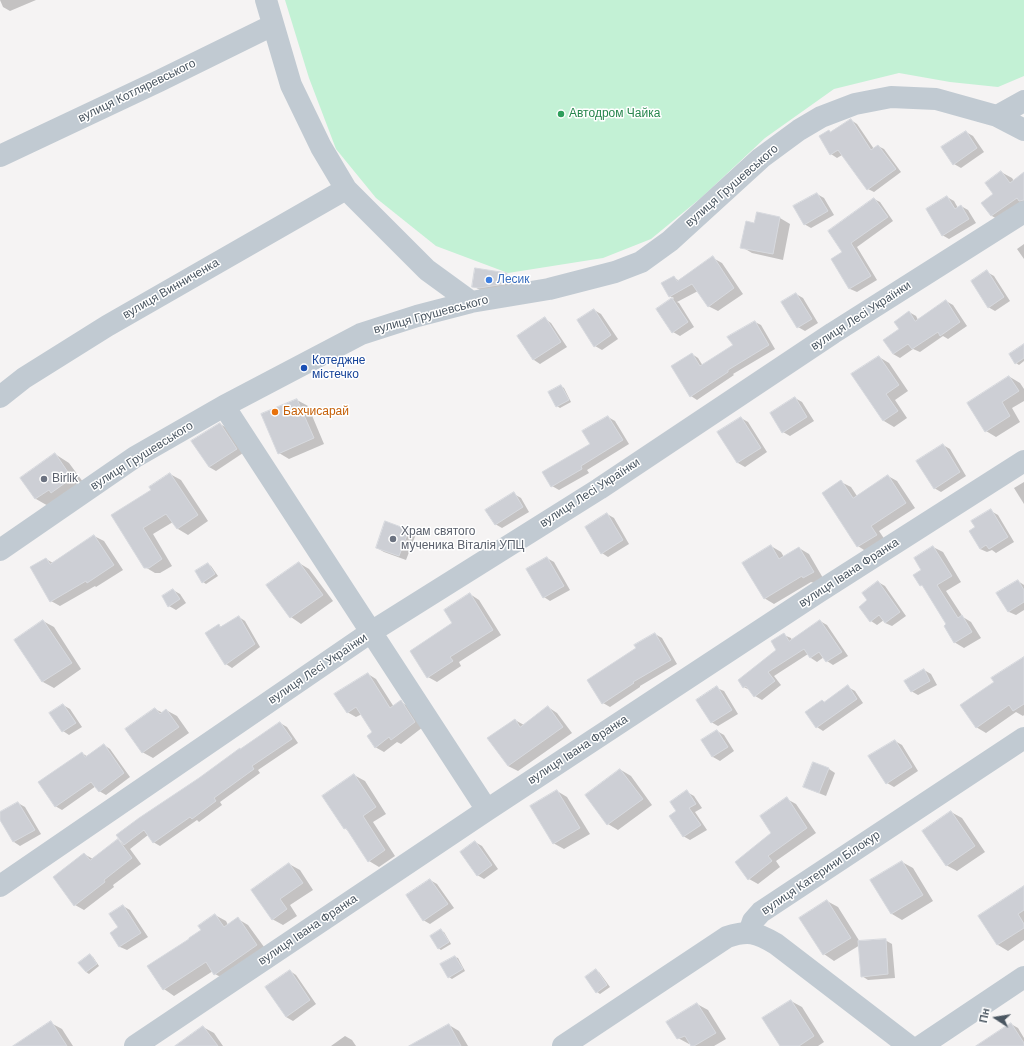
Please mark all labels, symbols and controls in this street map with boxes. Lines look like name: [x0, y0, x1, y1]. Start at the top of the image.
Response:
street label: вулиця Котляревського: [76, 56, 198, 126]
place label: Автодром Чайка: [569, 107, 660, 121]
marker: Автодром Чайка: [556, 109, 566, 119]
street label: вулиця Грушевського: [683, 142, 781, 230]
street label: вулиця Винниченка: [120, 256, 222, 322]
place label: Лесик: [497, 273, 530, 287]
marker: Лесик: [484, 275, 494, 285]
street label: вулиця Лесі Українки: [808, 278, 914, 354]
street label: вулиця Грушевського: [372, 293, 490, 337]
place label: Котеджне містечко: [312, 354, 366, 382]
marker: Котеджне містечко: [299, 363, 309, 373]
place label: Бахчисарай: [283, 405, 349, 419]
marker: Бахчисарай: [270, 407, 280, 417]
street label: вулиця Грушевського: [88, 419, 196, 493]
street label: вулиця Лесі Українки: [537, 455, 643, 531]
place label: Birlik: [52, 472, 78, 486]
marker: Birlik: [39, 474, 49, 484]
place label: Храм святого мученика Віталія УПЦ: [401, 525, 524, 553]
marker: Храм святого мученика Віталія УПЦ: [388, 534, 398, 544]
street label: вулиця Івана Франка: [796, 535, 902, 611]
street label: вулиця Лесі Українки: [266, 630, 370, 708]
street label: вулиця Івана Франка: [525, 712, 631, 788]
street label: вулиця Катерини Білокур: [759, 828, 883, 918]
street label: вулиця Івана Франка: [256, 891, 360, 969]
north arrow: [976, 998, 1016, 1038]
text: Пн: [977, 1007, 992, 1024]

